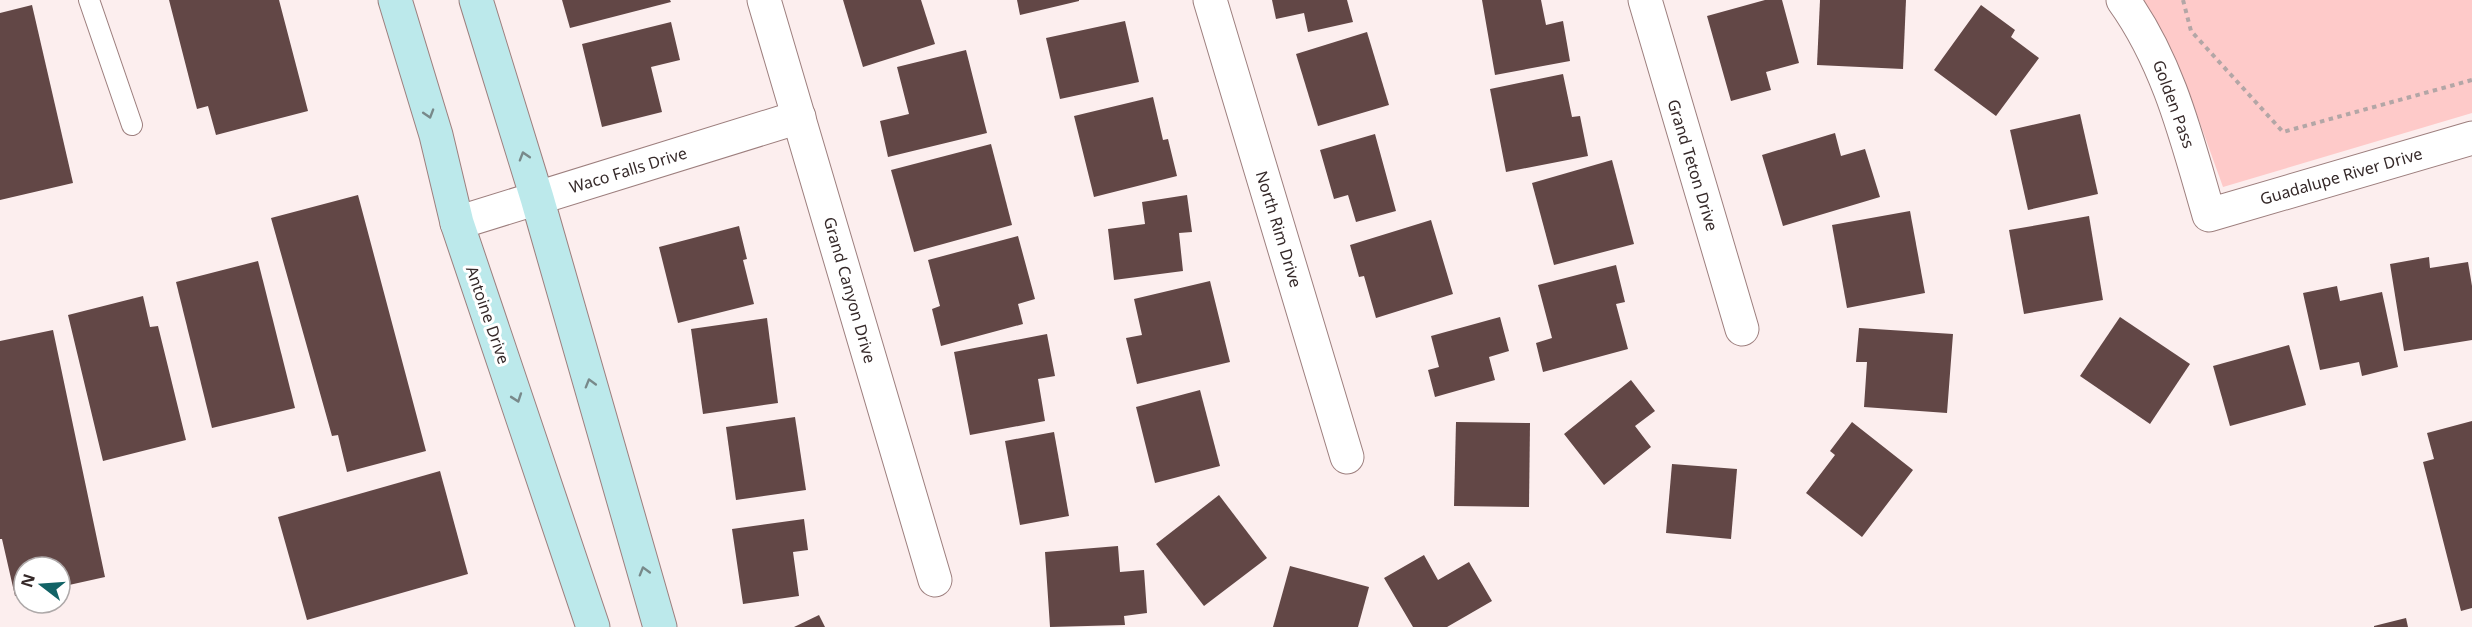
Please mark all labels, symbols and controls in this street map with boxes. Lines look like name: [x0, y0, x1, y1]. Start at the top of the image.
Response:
street label: Golden Pass: [2148, 57, 2200, 151]
street label: Grand Teton Drive: [1662, 96, 1724, 234]
one-way arrow: [422, 108, 434, 119]
street label: Waco Falls Drive: [566, 142, 690, 198]
street label: Guadalupe River Drive: [2257, 142, 2425, 210]
one-way arrow: [519, 151, 531, 162]
street label: North Rim Drive: [1251, 168, 1307, 290]
street label: Grand Canyon Drive: [819, 214, 881, 366]
street label: Antoine Drive: [461, 263, 515, 367]
one-way arrow: [585, 379, 597, 389]
one-way arrow: [509, 392, 522, 403]
north arrow: [12, 555, 72, 615]
one-way arrow: [639, 566, 651, 577]
text: N: [15, 571, 40, 590]

